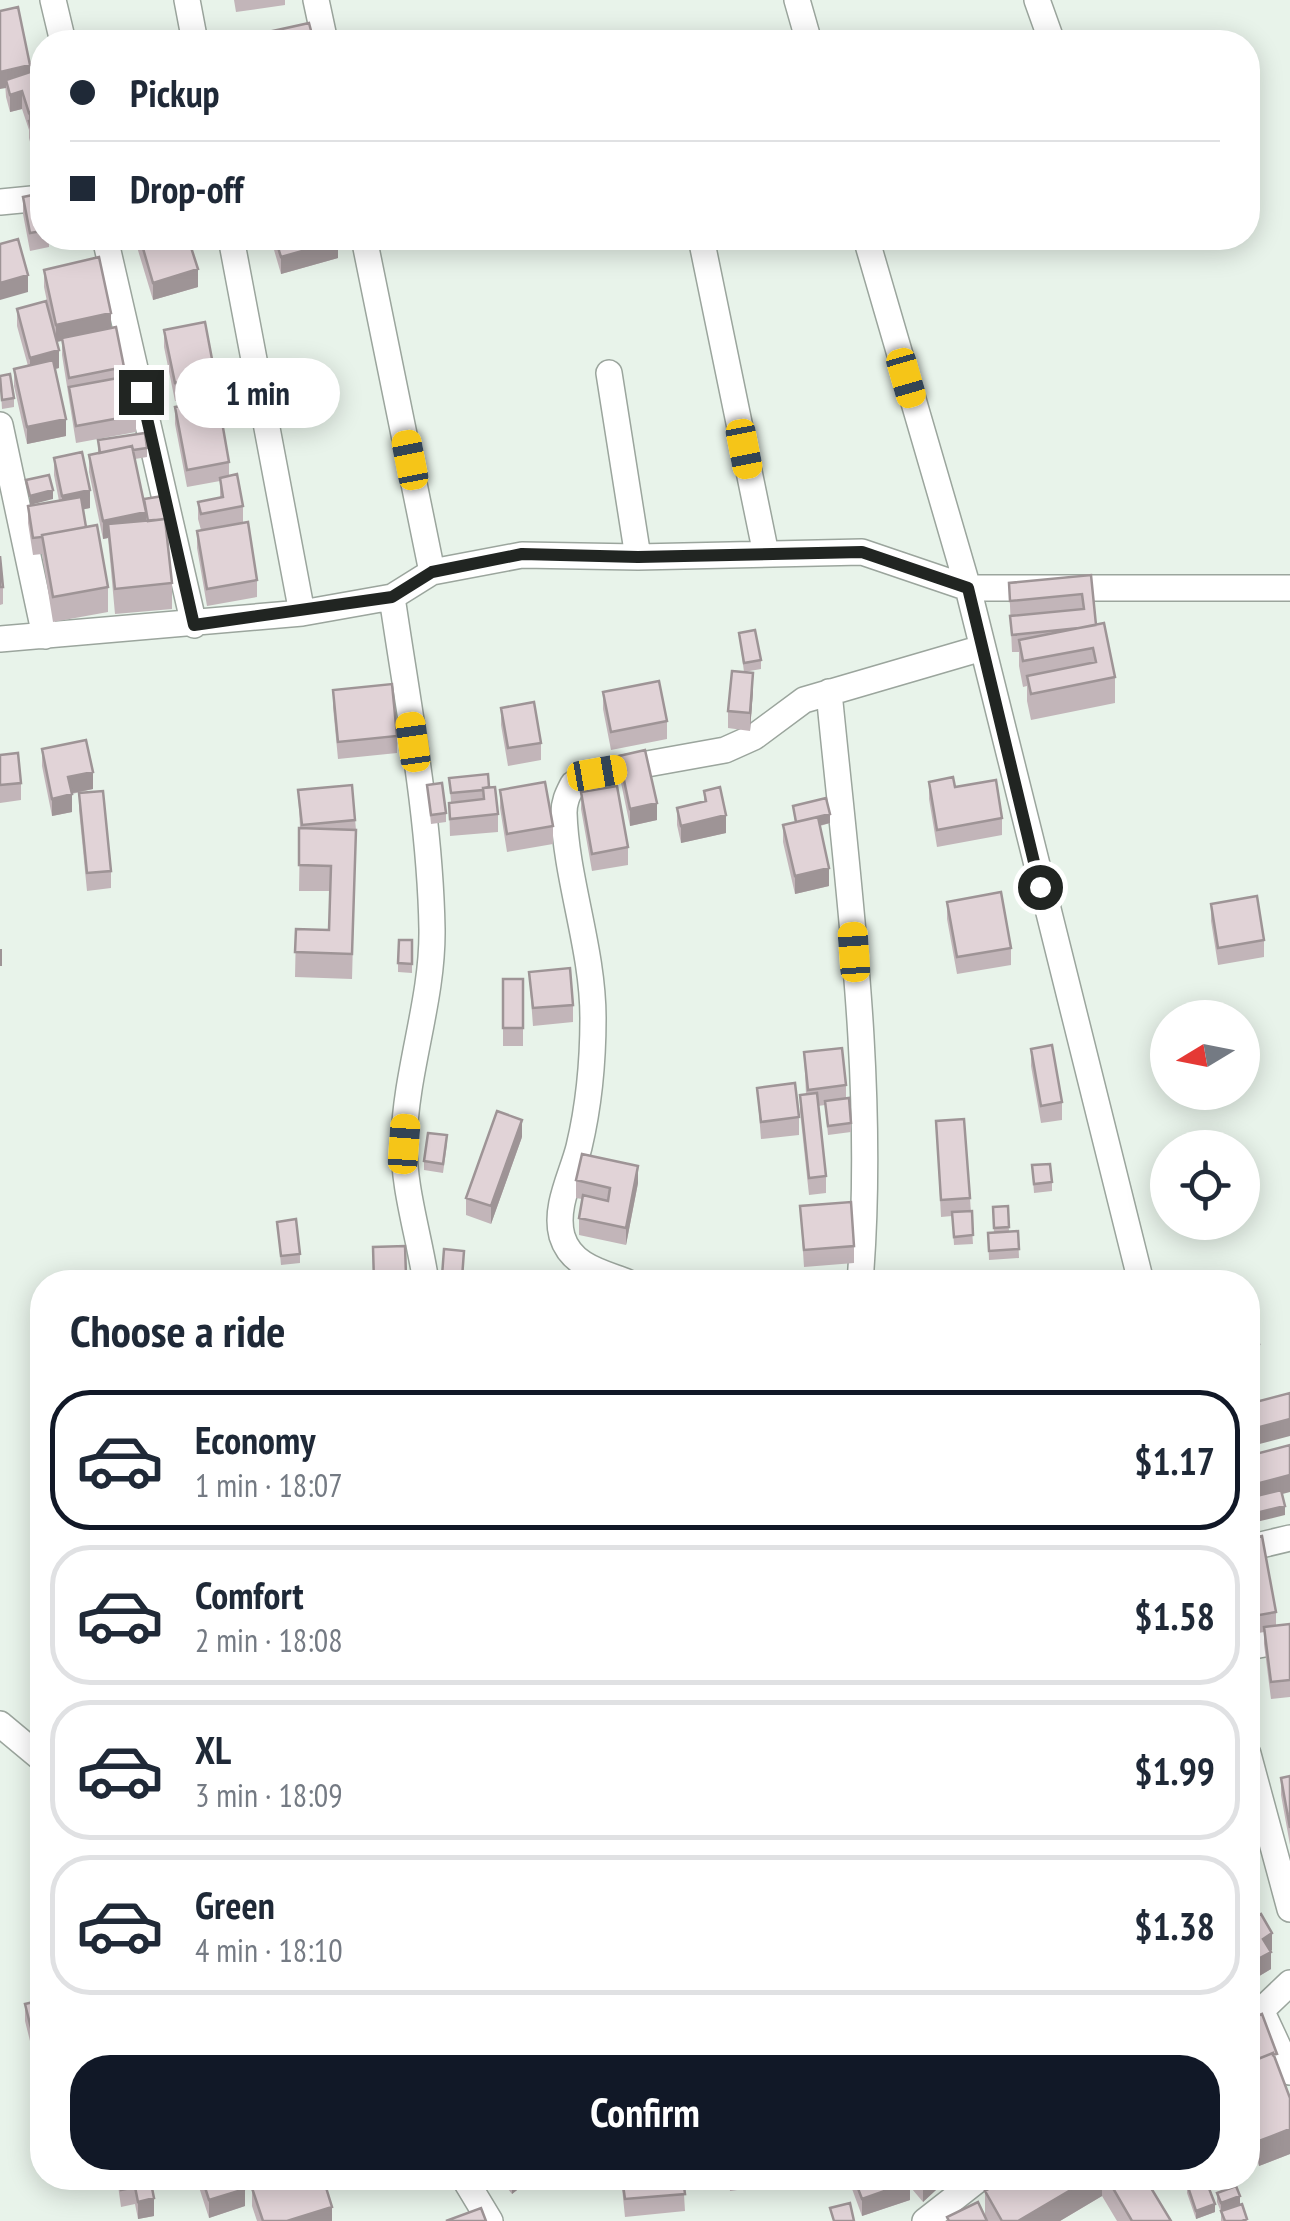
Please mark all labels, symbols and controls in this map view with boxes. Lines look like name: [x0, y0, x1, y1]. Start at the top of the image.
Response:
text: Pickup: [130, 68, 220, 117]
text: Drop-off: [130, 164, 244, 213]
car: [883, 345, 929, 411]
callout: 1 min: [176, 357, 341, 427]
route end: [119, 370, 164, 415]
text: 1 min: [225, 372, 290, 414]
car: [724, 417, 764, 481]
car: [390, 428, 430, 492]
car: [394, 710, 432, 774]
car: [565, 753, 629, 793]
route start: [1018, 865, 1063, 910]
car: [837, 921, 871, 983]
north arrow: [1150, 1000, 1260, 1110]
map controls: [1150, 1000, 1260, 1240]
car: [387, 1113, 421, 1175]
button: locate: [1150, 1130, 1260, 1240]
text: Choose a ride: [70, 1301, 285, 1359]
icon: car: [75, 1415, 165, 1505]
text: Economy: [195, 1415, 315, 1464]
text: $1.17: [1134, 1436, 1215, 1485]
text: 1 min · 18:07: [195, 1464, 343, 1506]
icon: car: [75, 1570, 165, 1660]
text: Comfort: [195, 1570, 304, 1619]
text: $1.58: [1134, 1591, 1215, 1640]
text: 2 min · 18:08: [195, 1619, 343, 1661]
icon: car: [75, 1725, 165, 1815]
text: XL: [195, 1725, 231, 1774]
text: $1.99: [1134, 1746, 1215, 1795]
text: 3 min · 18:09: [195, 1774, 343, 1816]
icon: car: [75, 1880, 165, 1970]
text: Green: [195, 1880, 275, 1929]
text: $1.38: [1134, 1901, 1215, 1950]
text: 4 min · 18:10: [195, 1929, 343, 1971]
button: Confirm: [70, 2055, 1220, 2170]

